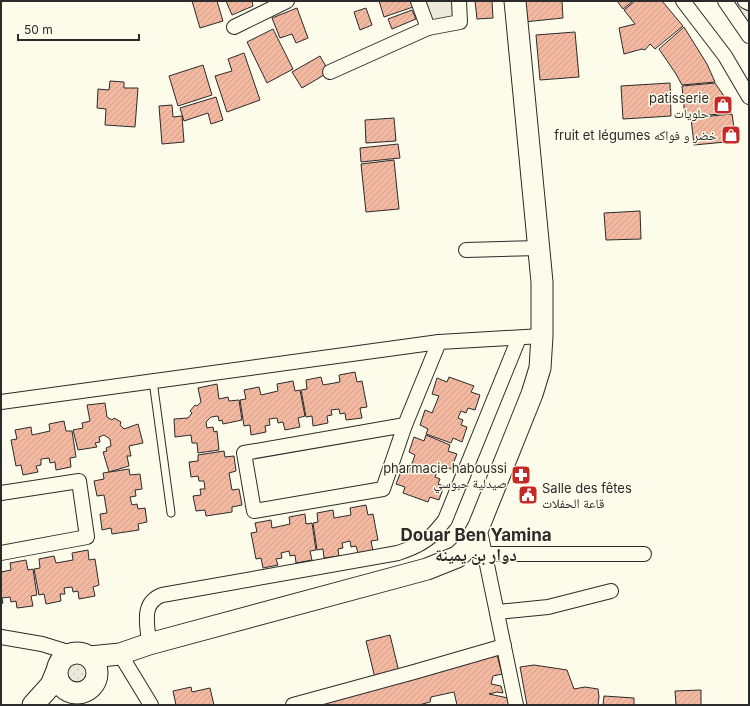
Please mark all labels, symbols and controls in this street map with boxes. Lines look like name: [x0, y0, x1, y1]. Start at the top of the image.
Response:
scale bar: [18, 16, 139, 42]
text: 50 m: [24, 22, 53, 37]
place label: patisserie حلويات: [649, 90, 709, 122]
shop icon: patisserie حلويات: [712, 94, 734, 116]
shop icon: fruit et légumes خضر و فواكه: [720, 124, 742, 146]
place label: fruit et légumes خضر و فواكه: [554, 127, 717, 144]
place label: pharmacie haboussi صيدلية حبوسي: [383, 460, 507, 494]
pharmacy icon: pharmacie haboussi صيدلية حبوسي: [510, 464, 532, 486]
place label: Salle des fêtes قاعة الحفلات: [542, 480, 632, 511]
public building icon: Salle des fêtes قاعة الحفلات: [517, 484, 539, 506]
district label: Douar Ben Yamina دوار بن يمينة: [400, 525, 552, 566]

